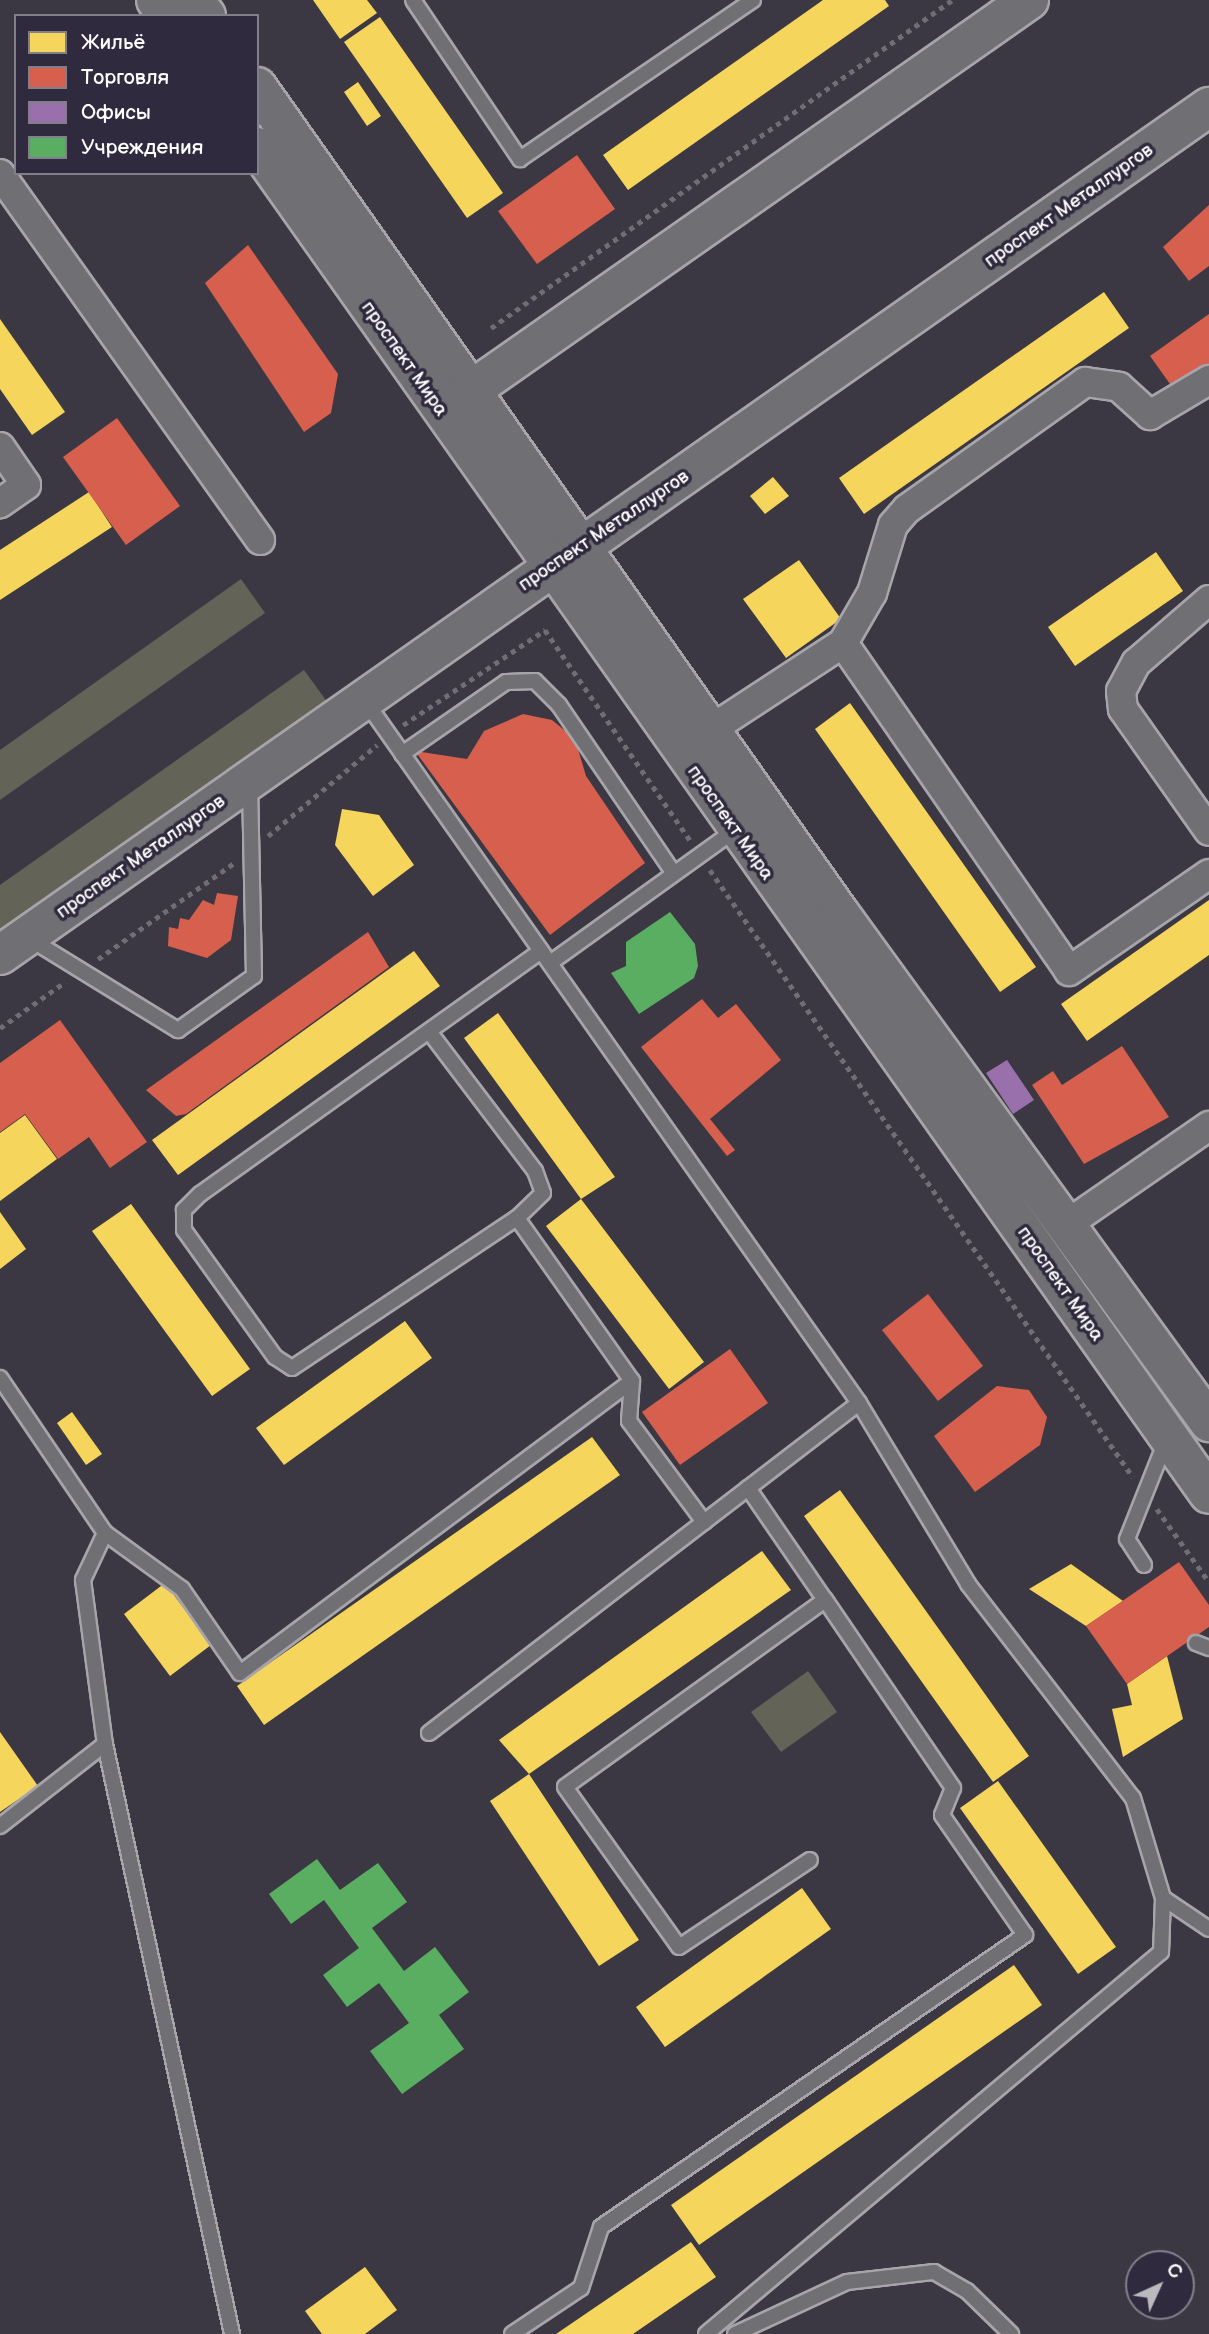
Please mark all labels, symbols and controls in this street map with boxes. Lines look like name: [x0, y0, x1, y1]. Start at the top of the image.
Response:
legend: [14, 14, 259, 175]
text: Жильё: [81, 30, 145, 55]
text: Торговля: [81, 65, 169, 90]
text: Офисы: [81, 100, 151, 125]
text: Учреждения: [81, 135, 203, 160]
street label: проспект Металлургов: [980, 139, 1158, 273]
street label: проспект Мира: [356, 297, 452, 421]
street label: проспект Металлургов: [514, 465, 694, 597]
street label: проспект Мира: [682, 761, 778, 885]
street label: проспект Металлургов: [52, 790, 230, 924]
street label: проспект Мира: [1012, 1222, 1108, 1346]
north arrow: [1125, 2250, 1195, 2320]
text: С: [1161, 2258, 1187, 2284]

